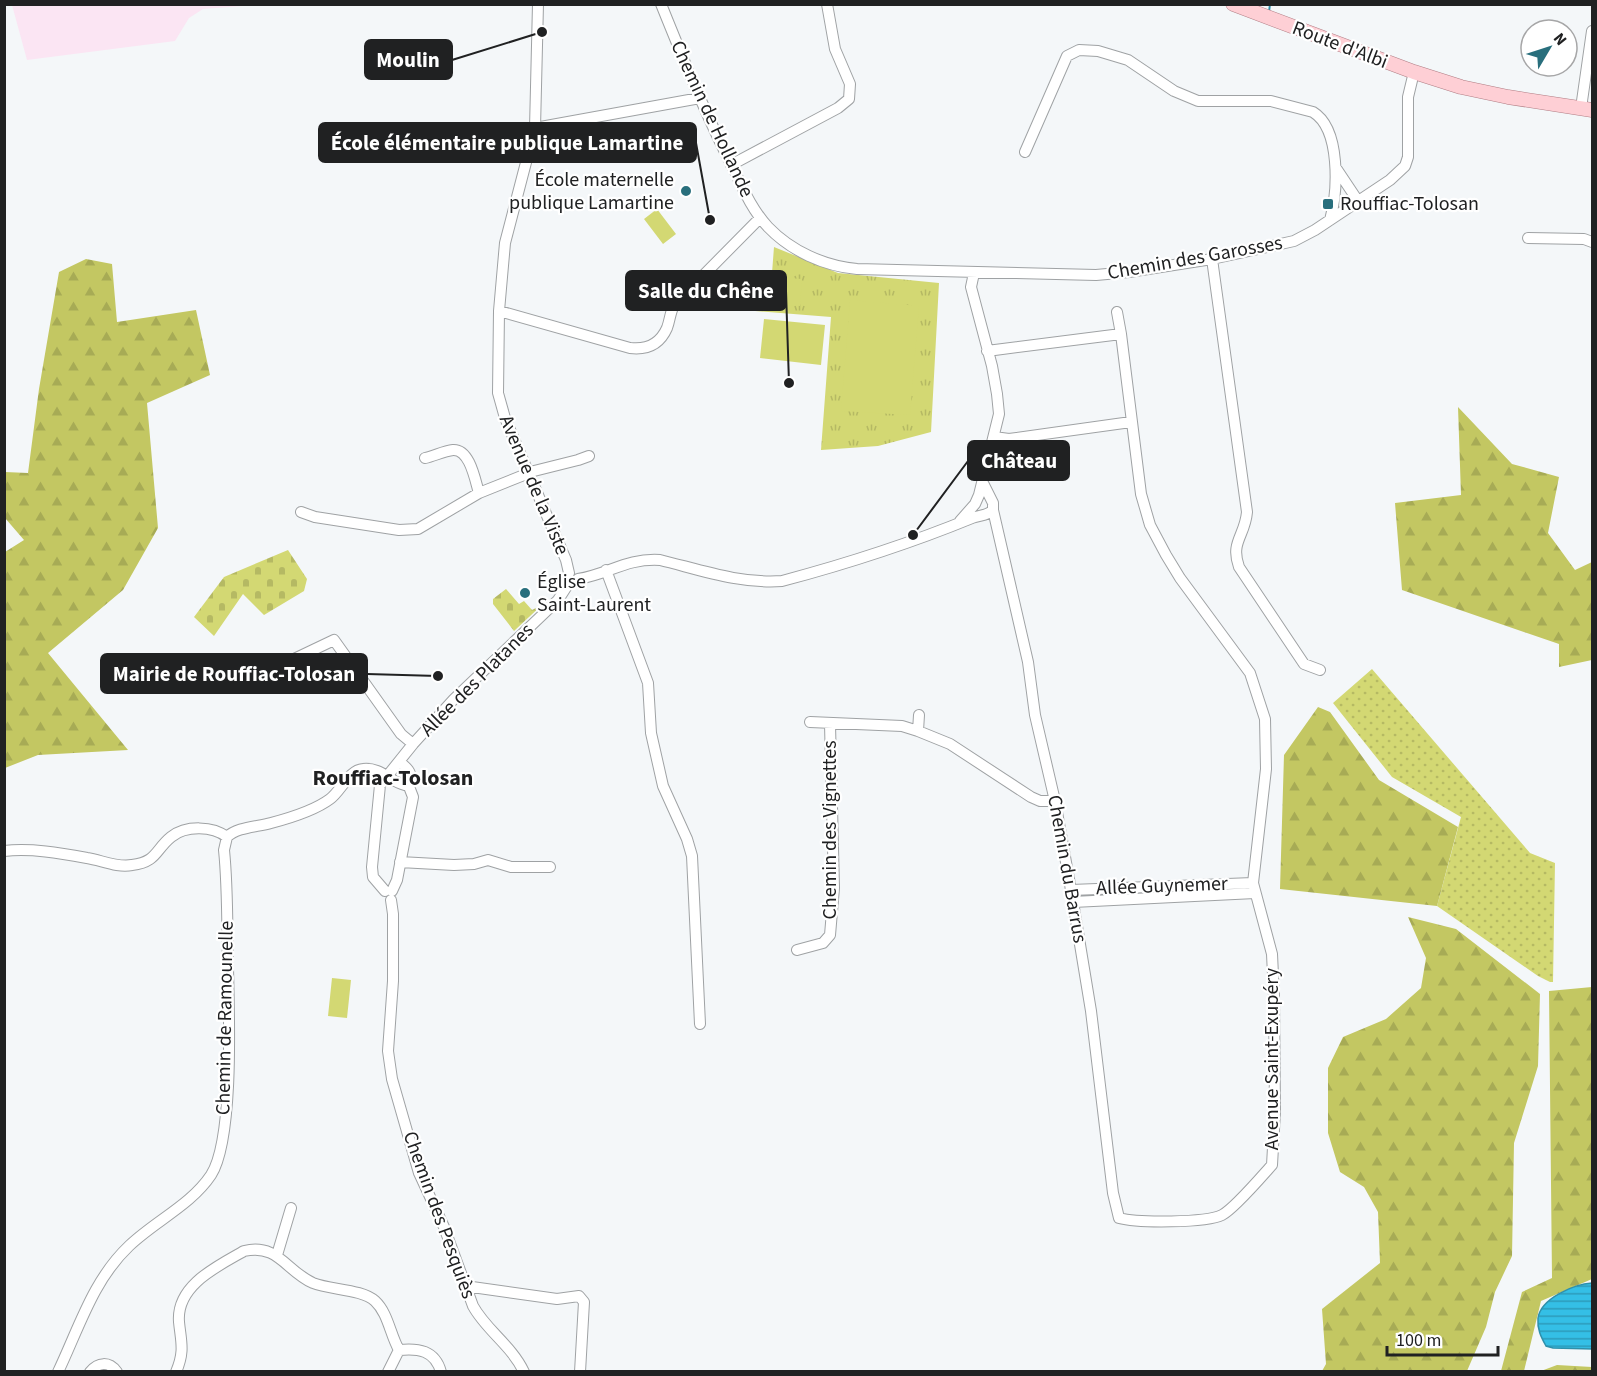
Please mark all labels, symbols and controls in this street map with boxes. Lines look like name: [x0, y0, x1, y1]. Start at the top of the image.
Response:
street label: Route d'Albi: [1288, 14, 1392, 76]
north arrow: [1519, 18, 1579, 78]
text: N: [1548, 28, 1572, 50]
street label: Chemin de Hollande: [663, 36, 761, 202]
callout: Moulin: [365, 40, 452, 79]
text: Moulin: [376, 45, 440, 75]
callout: École élémentaire publique Lamartine: [319, 123, 696, 162]
text: École élémentaire publique Lamartine: [331, 128, 683, 158]
place label: École maternelle publique Lamartine: [509, 166, 674, 217]
marker: École maternelle publique Lamartine: [679, 184, 693, 198]
place label: Rouffiac-Tolosan: [1340, 190, 1479, 218]
marker: Rouffiac-Tolosan: [1321, 197, 1335, 211]
street label: Chemin des Garosses: [1105, 229, 1285, 287]
callout: Salle du Chêne: [626, 271, 786, 310]
text: Salle du Chêne: [638, 276, 774, 306]
street label: Avenue de la Viste: [492, 411, 576, 559]
callout: Château: [968, 441, 1069, 480]
text: Château: [981, 446, 1057, 476]
place label: Église Saint-Laurent: [537, 568, 651, 619]
marker: Église Saint-Laurent: [518, 586, 532, 600]
street label: Allée des Platanes: [414, 617, 540, 743]
callout: Mairie de Rouffiac-Tolosan: [101, 654, 367, 693]
text: Mairie de Rouffiac-Tolosan: [113, 659, 355, 689]
street label: Chemin des Vignettes: [816, 740, 844, 920]
district label: Rouffiac-Tolosan: [313, 762, 473, 794]
street label: Chemin du Barrus: [1040, 793, 1094, 945]
street label: Allée Guynemer: [1096, 870, 1228, 902]
street label: Chemin de Ramounelle: [209, 921, 241, 1115]
street label: Avenue Saint-Exupéry: [1258, 967, 1286, 1150]
street label: Chemin des Pesquiès: [396, 1127, 482, 1303]
scale bar: [1387, 1319, 1498, 1357]
text: 100 m: [1396, 1328, 1441, 1353]

